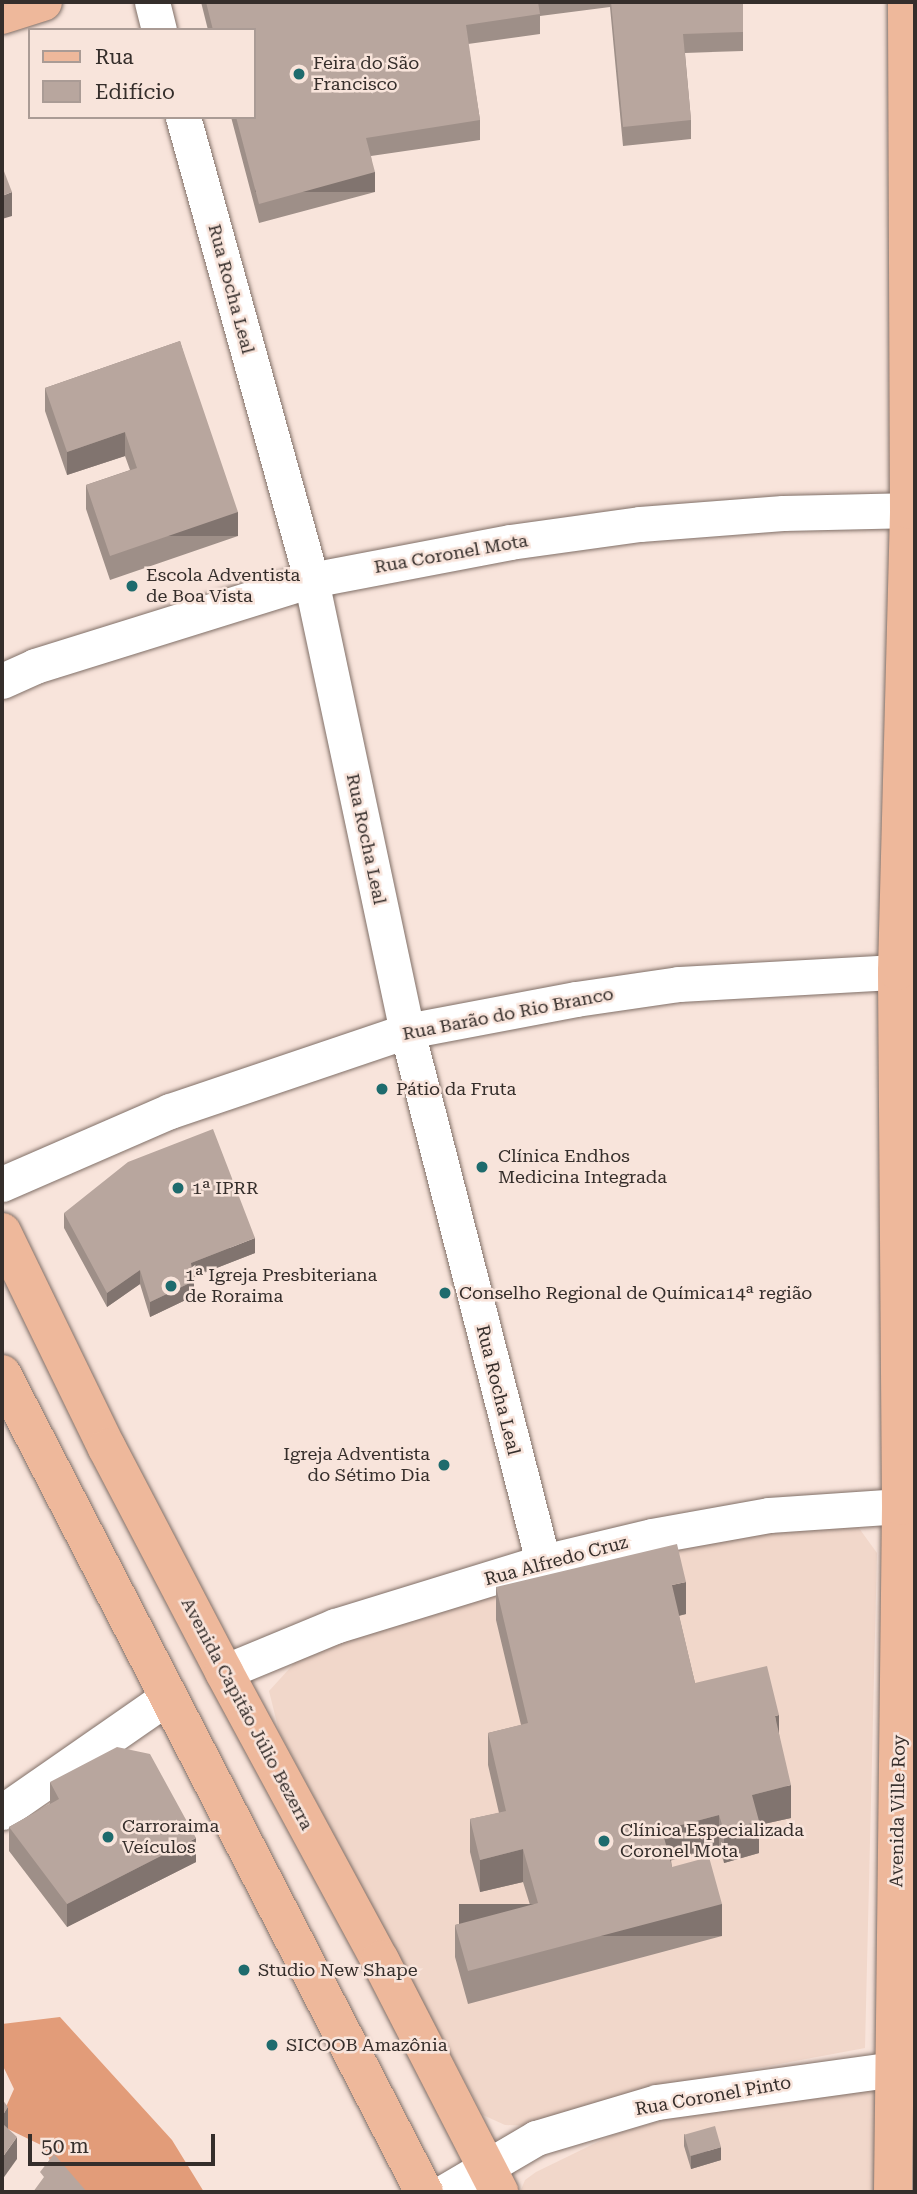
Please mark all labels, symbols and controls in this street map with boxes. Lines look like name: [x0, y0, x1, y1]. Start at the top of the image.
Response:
legend: [28, 28, 256, 119]
text: Rua: [95, 45, 134, 69]
place label: Feira do São Francisco: [313, 53, 419, 96]
marker: Feira do São Francisco: [291, 66, 307, 82]
text: Edifício: [95, 80, 175, 104]
street label: Rua Rocha Leal: [203, 222, 259, 356]
street label: Rua Coronel Mota: [372, 530, 530, 578]
place label: Escola Adventista de Boa Vista: [146, 565, 300, 608]
marker: Escola Adventista de Boa Vista: [124, 578, 140, 594]
street label: Rua Rocha Leal: [342, 772, 390, 906]
street label: Rua Barão do Rio Branco: [401, 983, 615, 1045]
place label: Pátio da Fruta: [396, 1078, 516, 1100]
marker: Pátio da Fruta: [374, 1081, 390, 1097]
place label: Clínica Endhos Medicina Integrada: [498, 1146, 667, 1188]
marker: Clínica Endhos Medicina Integrada: [472, 1157, 492, 1177]
place label: 1ª IPRR: [192, 1177, 259, 1199]
marker: 1ª IPRR: [170, 1180, 186, 1196]
place label: 1ª Igreja Presbiteriana de Roraima: [185, 1265, 377, 1308]
marker: 1ª Igreja Presbiteriana de Roraima: [163, 1278, 179, 1294]
place label: Conselho Regional de Química14ª região: [459, 1282, 812, 1304]
marker: Conselho Regional de Química14ª região: [437, 1285, 453, 1301]
street label: Rua Rocha Leal: [471, 1323, 525, 1457]
place label: Igreja Adventista do Sétimo Dia: [283, 1444, 430, 1486]
marker: Igreja Adventista do Sétimo Dia: [436, 1457, 452, 1473]
street label: Rua Alfredo Cruz: [482, 1531, 630, 1591]
street label: Avenida Capitão Júlio Bezerra: [176, 1594, 318, 1834]
street label: Avenida Ville Roy: [886, 1735, 910, 1887]
place label: Carroraima Veículos: [122, 1816, 219, 1858]
place label: Clínica Especializada Coronel Mota: [620, 1820, 804, 1862]
marker: Carroraima Veículos: [100, 1829, 116, 1845]
marker: Clínica Especializada Coronel Mota: [594, 1831, 614, 1851]
place label: Studio New Shape: [258, 1959, 418, 1981]
marker: Studio New Shape: [236, 1962, 252, 1978]
place label: SICOOB Amazônia: [286, 2034, 447, 2056]
marker: SICOOB Amazônia: [264, 2037, 280, 2053]
street label: Rua Coronel Pinto: [633, 2072, 793, 2120]
scale bar: [32, 2120, 219, 2164]
text: 50 m: [41, 2134, 89, 2158]

